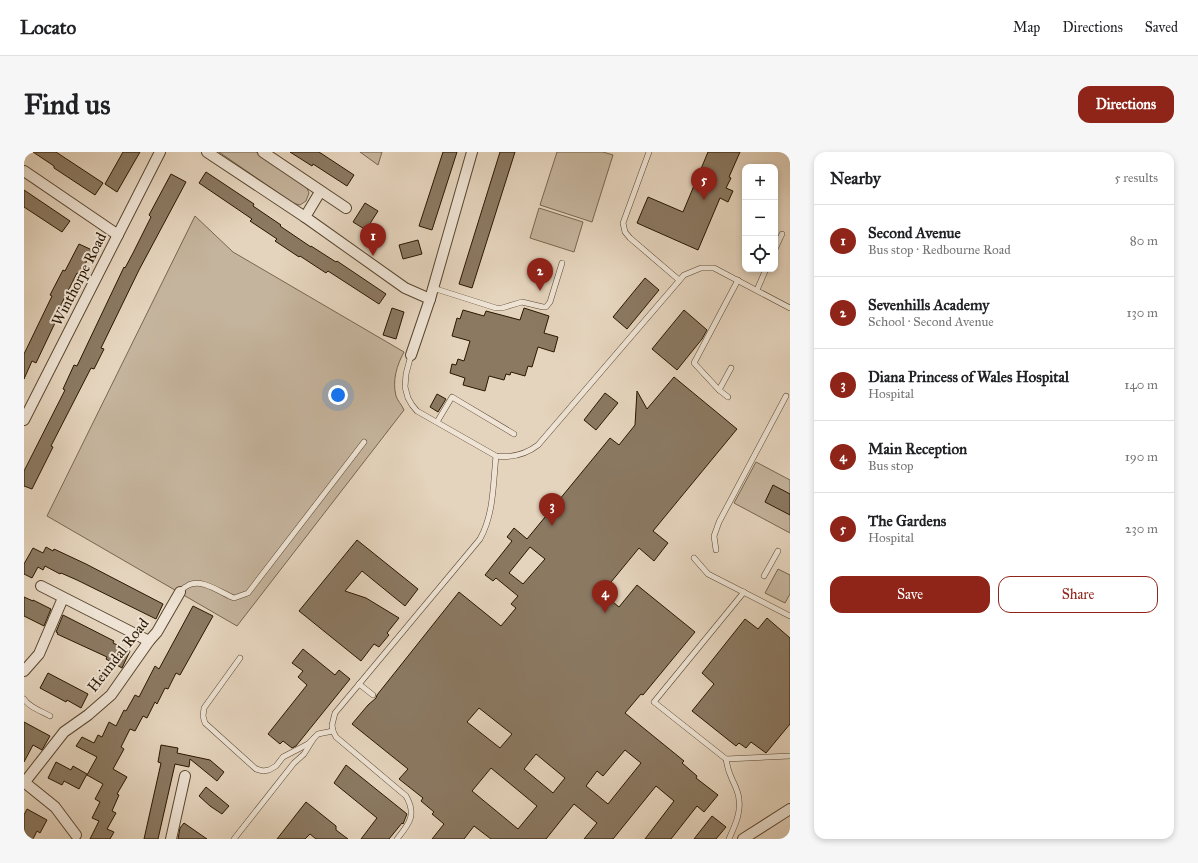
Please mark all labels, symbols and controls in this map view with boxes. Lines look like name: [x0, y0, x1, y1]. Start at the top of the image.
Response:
text: Locato: [20, 16, 76, 39]
text: Map: [1013, 19, 1040, 36]
text: Directions: [1062, 19, 1123, 36]
text: Saved: [1145, 19, 1178, 36]
button: Directions: [1078, 86, 1174, 123]
text: Find us: [24, 87, 110, 122]
map controls: [742, 164, 778, 272]
button: +: [742, 164, 778, 200]
pin: 5: [691, 167, 717, 200]
text: Nearby: [830, 168, 881, 189]
text: 5 results: [1114, 170, 1158, 186]
button: −: [742, 200, 778, 236]
pin: 1: [360, 223, 386, 256]
text: Second Avenue: [868, 224, 961, 242]
street label: Winthorpe Road: [48, 229, 110, 329]
text: 1: [840, 233, 846, 249]
text: 80 m: [1130, 233, 1158, 249]
button: locate: [742, 236, 778, 272]
text: Bus stop · Redbourne Road: [868, 242, 1011, 258]
pin: 2: [527, 258, 553, 291]
text: Sevenhills Academy: [868, 296, 989, 314]
text: 2: [840, 305, 846, 321]
text: 130 m: [1126, 305, 1158, 321]
text: School · Second Avenue: [868, 314, 994, 330]
text: Diana Princess of Wales Hospital: [868, 368, 1069, 386]
text: 3: [840, 377, 846, 393]
text: 140 m: [1124, 377, 1158, 393]
your location: [328, 385, 348, 405]
text: Hospital: [868, 386, 914, 402]
text: Main Reception: [868, 440, 967, 458]
text: 4: [839, 449, 847, 465]
text: 190 m: [1125, 449, 1158, 465]
text: Bus stop: [868, 458, 914, 474]
pin: 3: [539, 493, 565, 526]
text: The Gardens: [868, 512, 946, 530]
text: 5: [840, 521, 846, 537]
text: 230 m: [1125, 521, 1158, 537]
text: Hospital: [868, 530, 914, 546]
button: Save: [830, 576, 990, 613]
button: Share: [998, 576, 1158, 613]
pin: 4: [592, 580, 618, 613]
street label: Heimdal Road: [84, 614, 153, 696]

